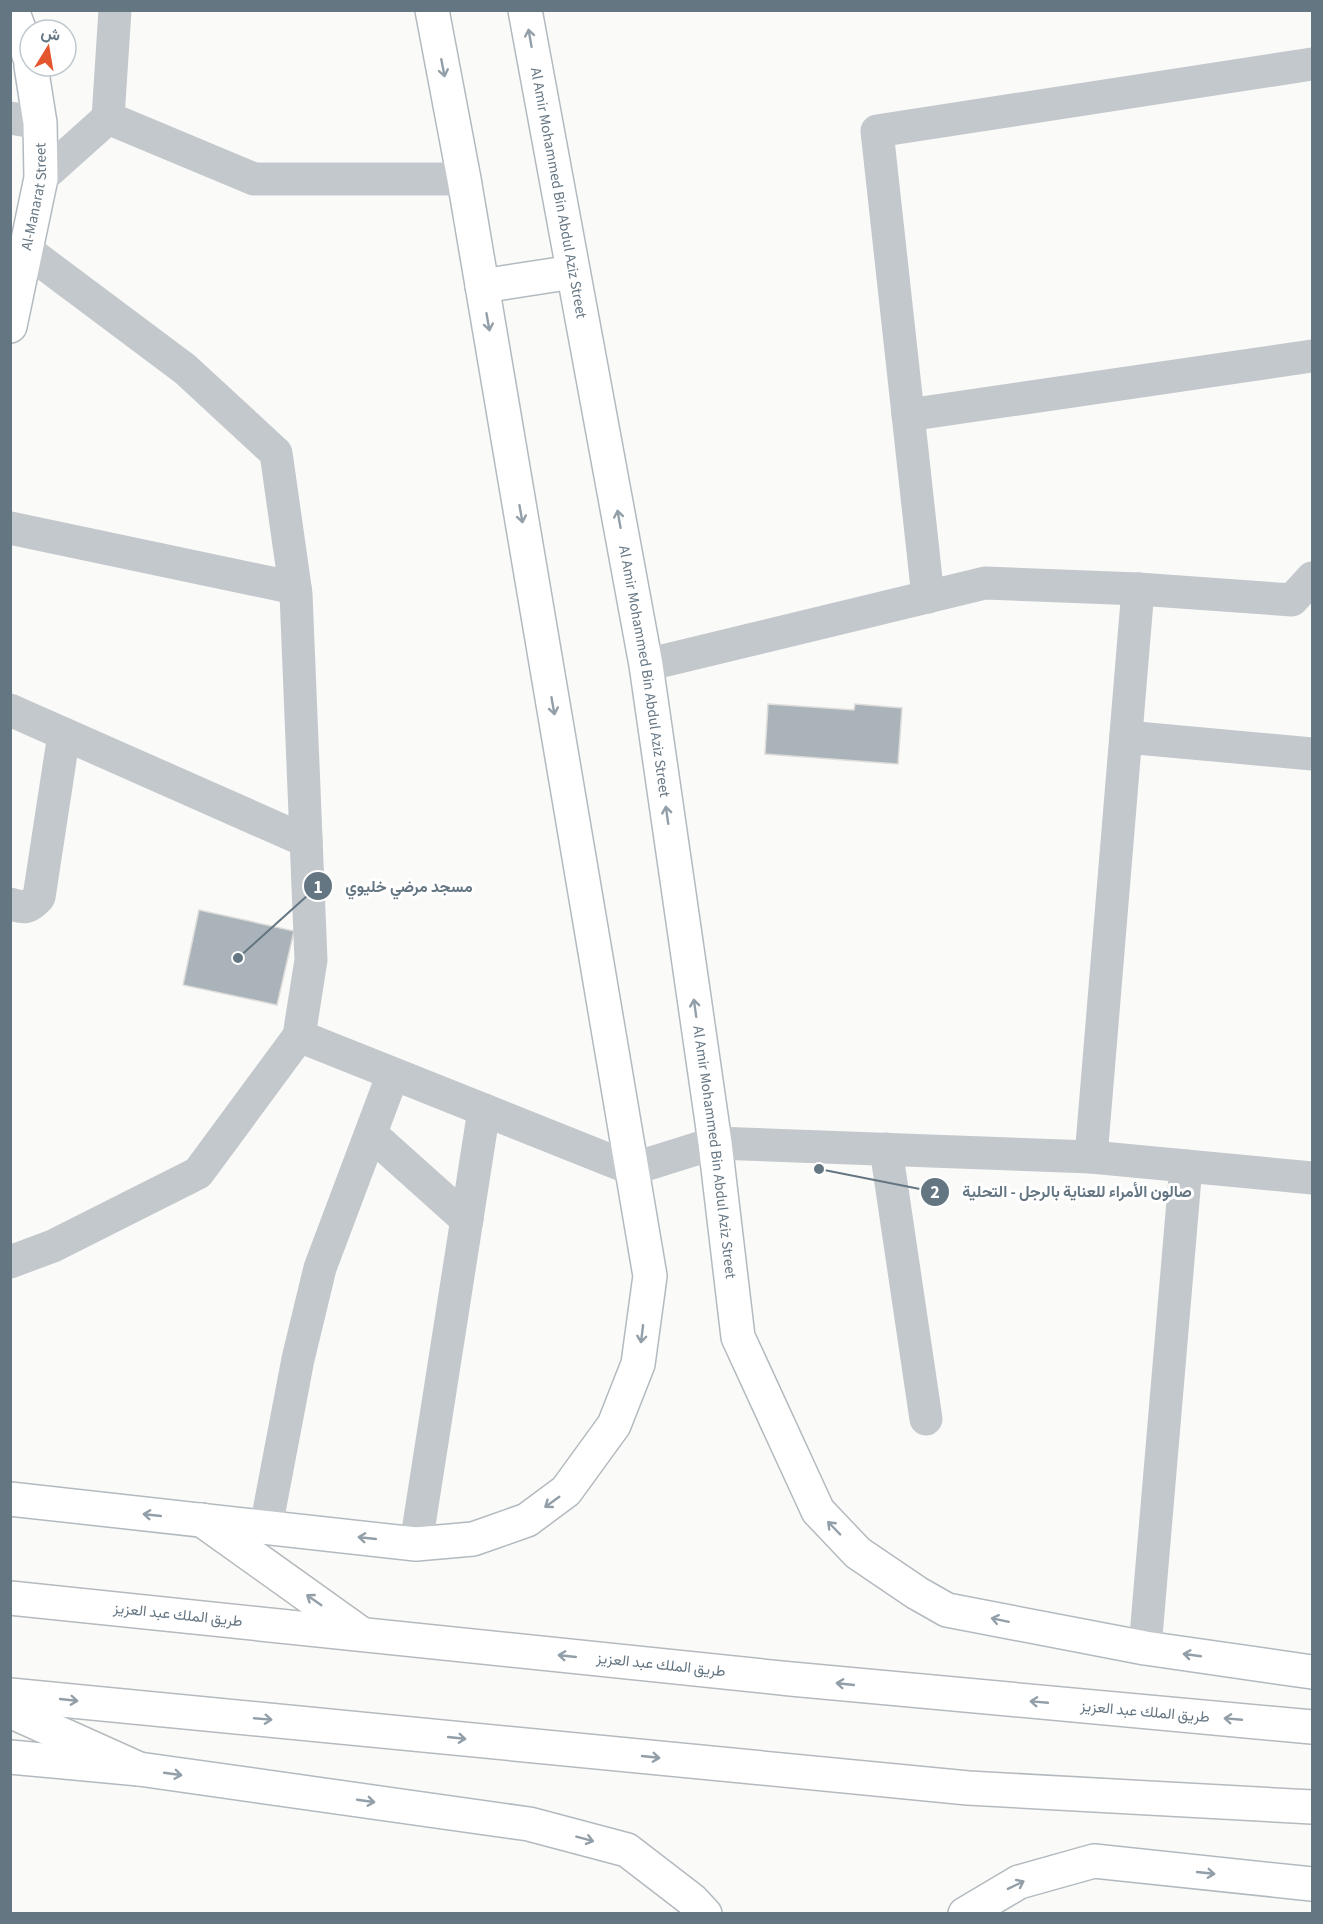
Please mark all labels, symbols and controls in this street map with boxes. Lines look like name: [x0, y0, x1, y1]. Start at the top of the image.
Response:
north arrow: [18, 18, 78, 78]
text: ش: [39, 22, 62, 47]
one-way arrow: [524, 29, 535, 49]
one-way arrow: [438, 58, 449, 77]
street label: Al Amir Mohammed Bin Abdul Aziz Street: [525, 66, 592, 320]
street label: Al-Manarat Street: [16, 143, 52, 252]
one-way arrow: [483, 312, 494, 331]
one-way arrow: [516, 504, 527, 523]
one-way arrow: [613, 510, 624, 530]
street label: Al Amir Mohammed Bin Abdul Aziz Street: [614, 544, 675, 798]
one-way arrow: [548, 696, 559, 716]
one-way arrow: [662, 806, 673, 826]
callout: مسجد مرضي خليوي: [303, 869, 485, 903]
text: 1: [313, 875, 323, 900]
text: مسجد مرضي خليوي: [345, 876, 473, 900]
one-way arrow: [690, 999, 701, 1019]
street label: Al Amir Mohammed Bin Abdul Aziz Street: [688, 1024, 741, 1280]
callout: صالون الأمراء للعناية بالرجل - التحلية: [920, 1175, 1204, 1209]
text: 2: [930, 1180, 940, 1205]
text: صالون الأمراء للعناية بالرجل - التحلية: [962, 1181, 1192, 1203]
one-way arrow: [637, 1324, 648, 1344]
one-way arrow: [544, 1495, 560, 1508]
one-way arrow: [143, 1509, 162, 1520]
one-way arrow: [827, 1520, 841, 1535]
one-way arrow: [357, 1532, 377, 1543]
one-way arrow: [306, 1594, 322, 1606]
street label: طريق الملك عبد العزيز: [111, 1598, 244, 1632]
one-way arrow: [991, 1614, 1010, 1626]
street label: طريق الملك عبد العزيز: [594, 1648, 727, 1682]
one-way arrow: [1183, 1649, 1203, 1660]
one-way arrow: [558, 1650, 578, 1661]
one-way arrow: [835, 1678, 855, 1689]
one-way arrow: [58, 1695, 78, 1706]
one-way arrow: [1030, 1696, 1050, 1707]
street label: طريق الملك عبد العزيز: [1078, 1696, 1211, 1728]
one-way arrow: [1224, 1713, 1244, 1724]
one-way arrow: [252, 1714, 272, 1725]
one-way arrow: [446, 1733, 466, 1744]
one-way arrow: [641, 1752, 660, 1763]
one-way arrow: [163, 1769, 182, 1780]
one-way arrow: [356, 1796, 376, 1807]
one-way arrow: [575, 1834, 594, 1846]
one-way arrow: [1196, 1868, 1216, 1879]
one-way arrow: [1006, 1878, 1024, 1890]

